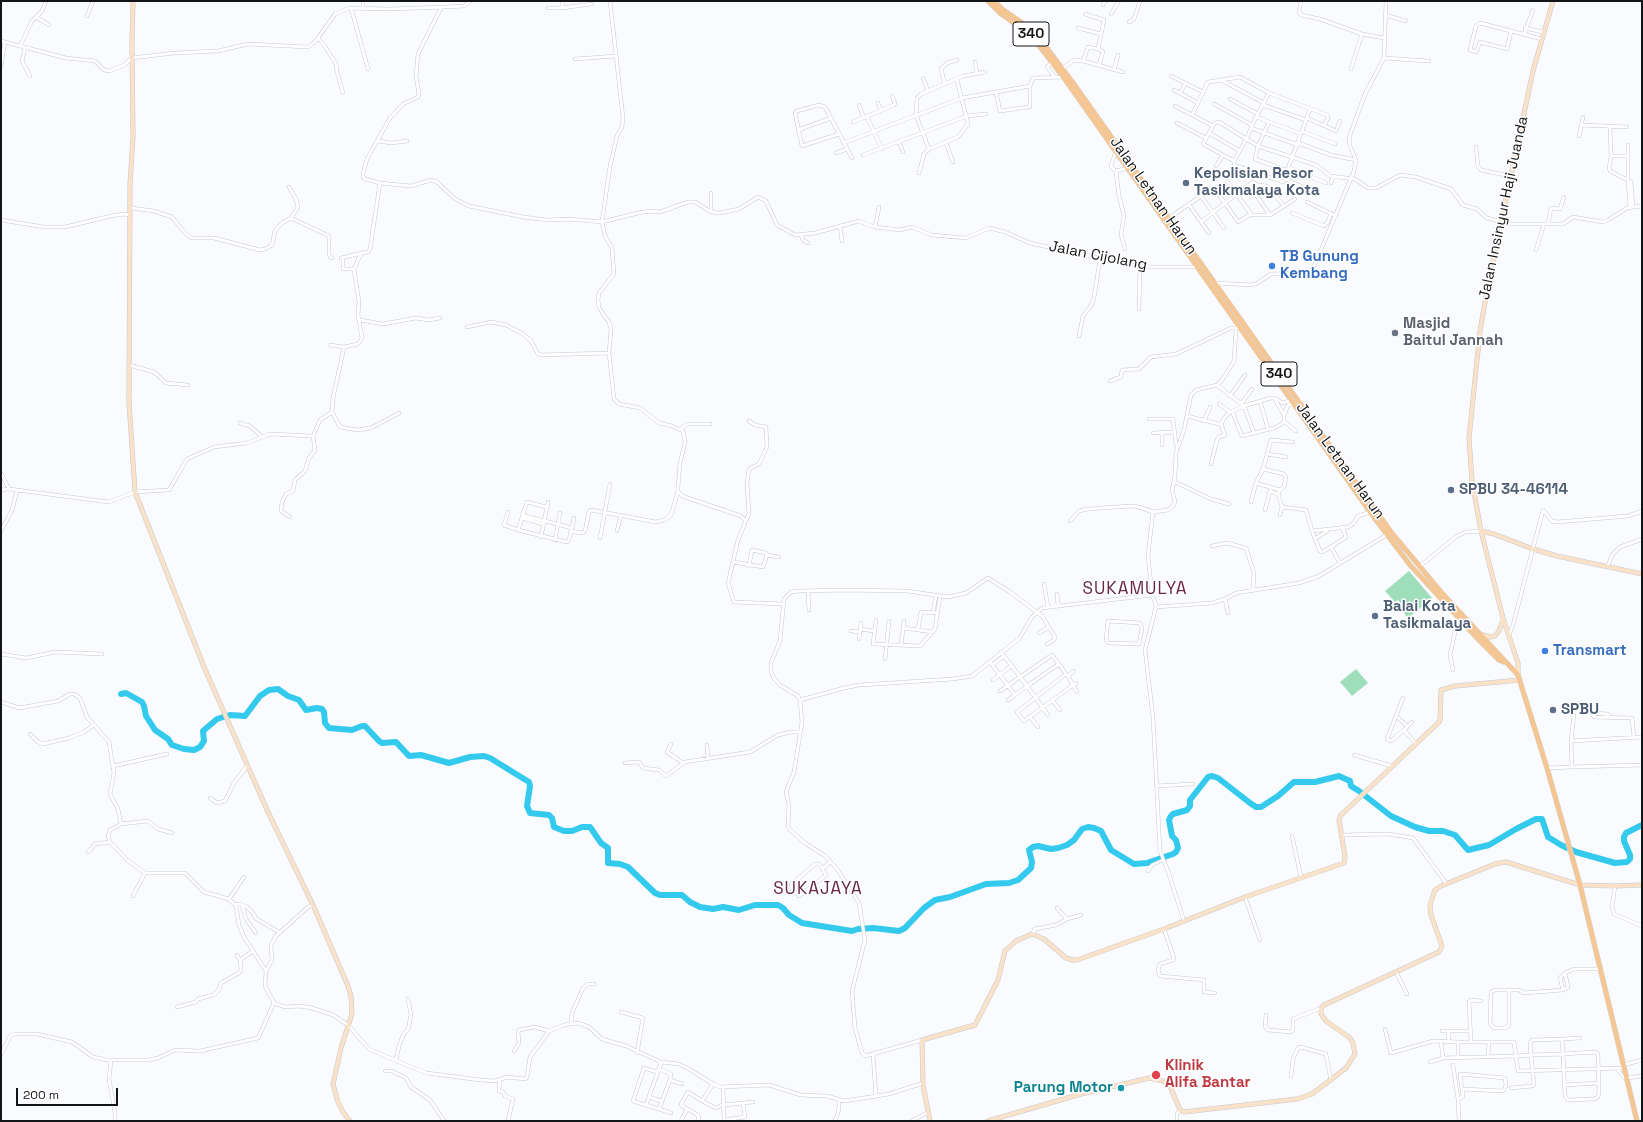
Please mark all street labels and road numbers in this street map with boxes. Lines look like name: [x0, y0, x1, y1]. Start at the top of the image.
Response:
road number: 340: [1013, 22, 1049, 46]
street label: Jalan Insinyur Haji Juanda: [1476, 114, 1532, 302]
street label: Jalan Letnan Harun: [1106, 134, 1200, 258]
street label: Jalan Cijolang: [1047, 238, 1149, 274]
road number: 340: [1261, 362, 1297, 386]
street label: Jalan Letnan Harun: [1292, 399, 1388, 523]

